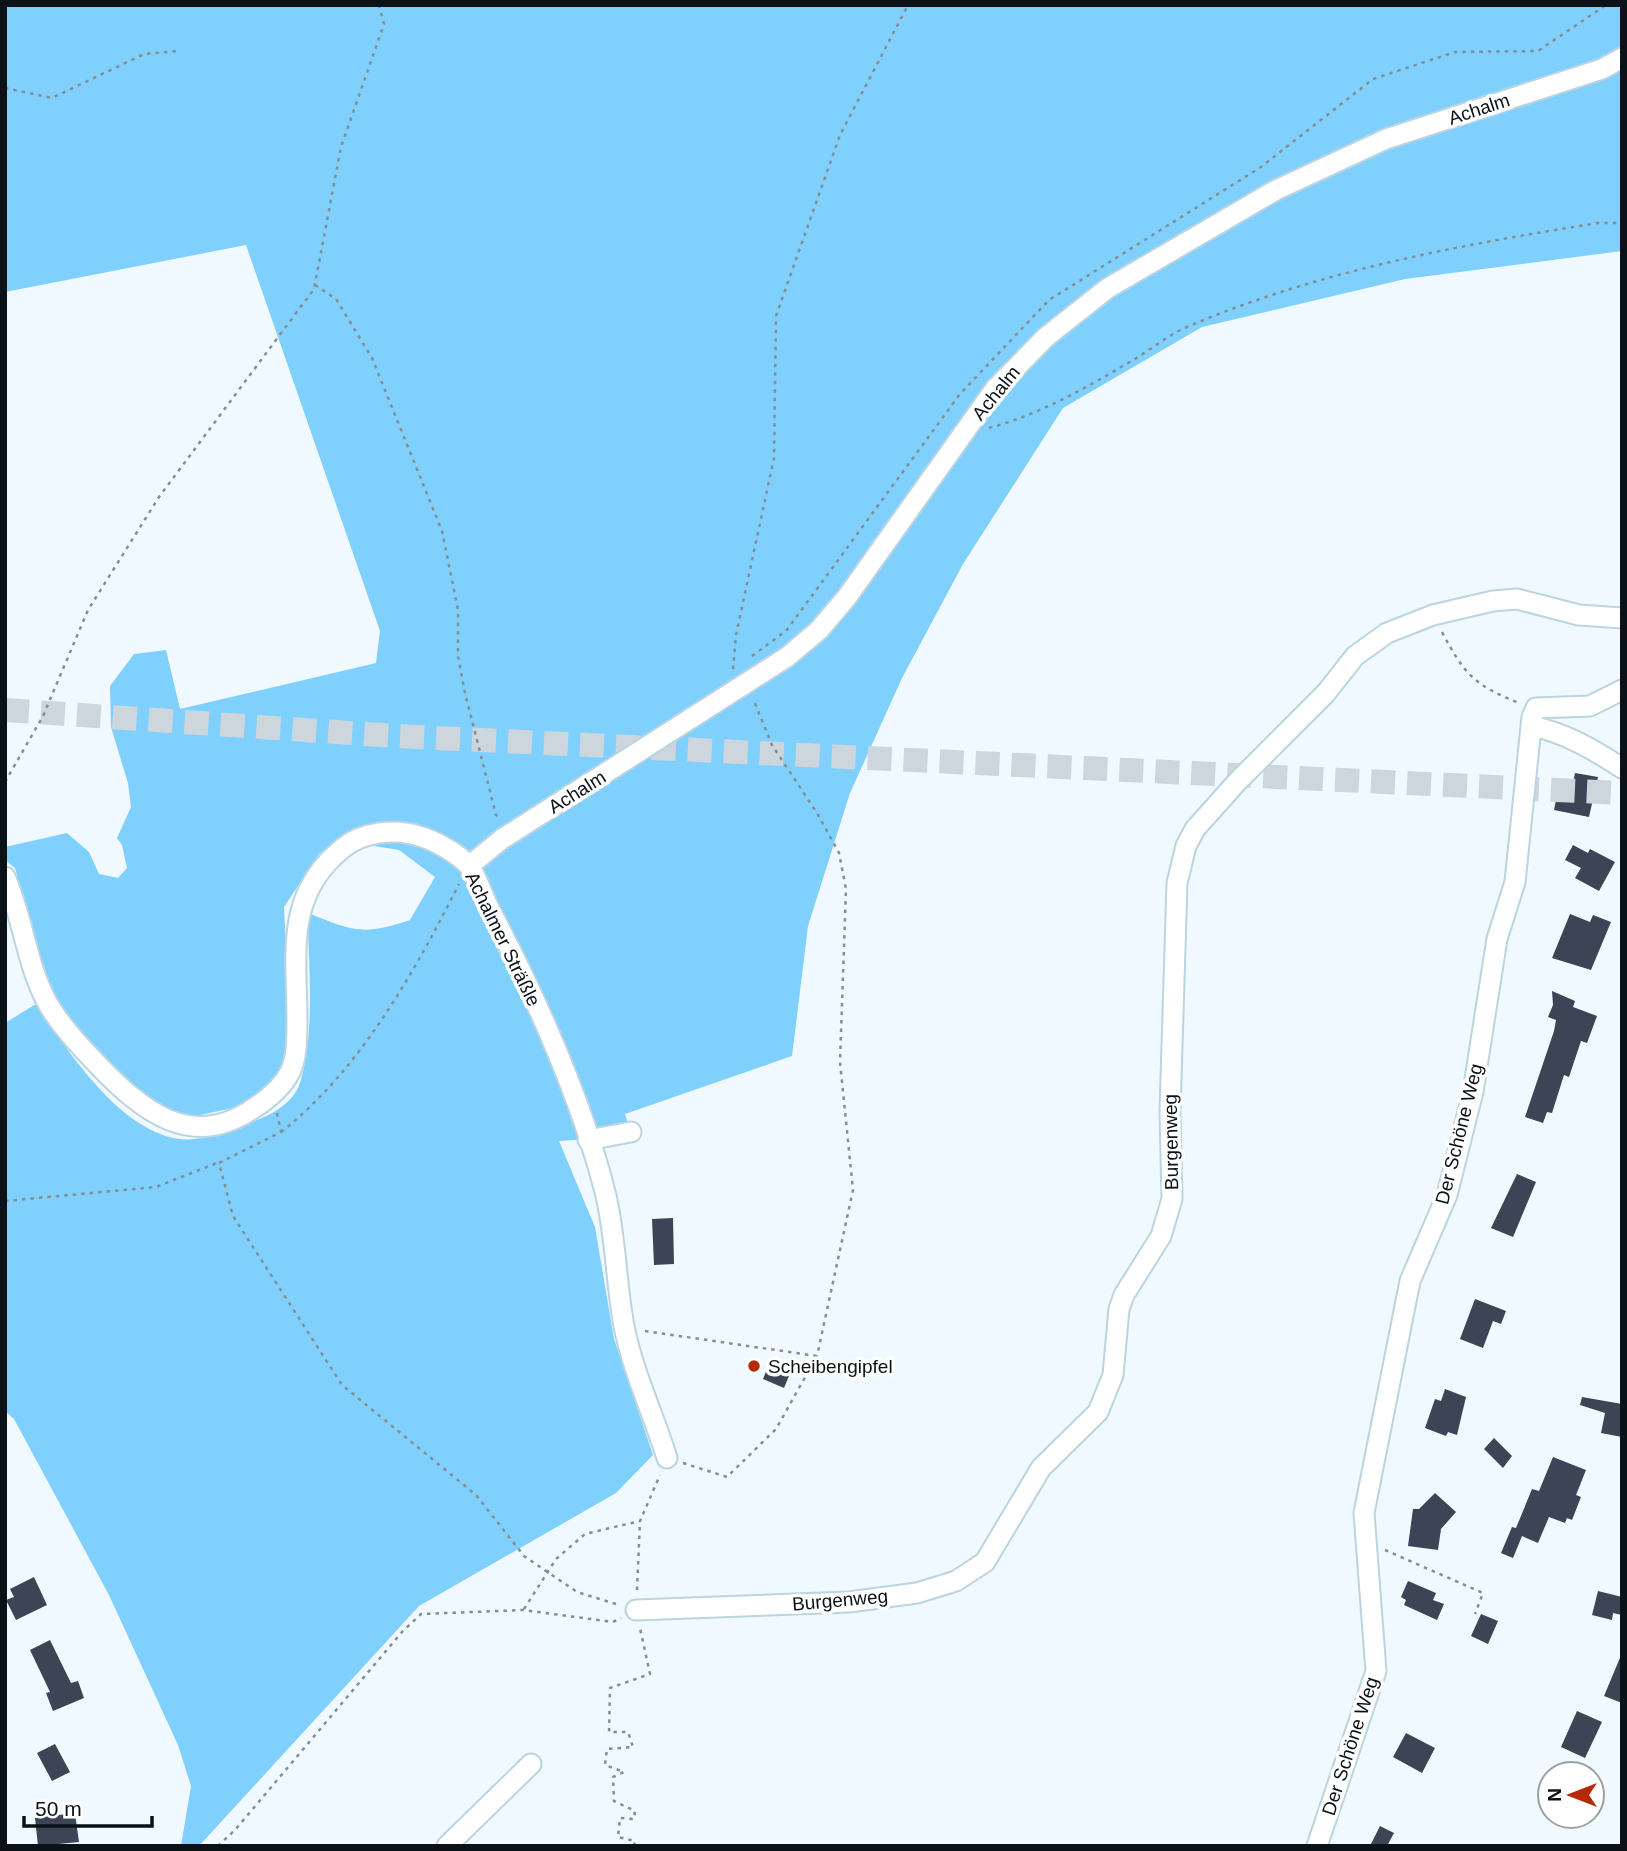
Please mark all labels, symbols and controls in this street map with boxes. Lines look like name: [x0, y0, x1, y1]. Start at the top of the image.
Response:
street label: Achalm: [1446, 89, 1512, 129]
street label: Achalm: [968, 362, 1024, 424]
street label: Achalm: [545, 766, 609, 818]
street label: Achalmer Sträßle: [461, 868, 545, 1010]
street label: Der Schöne Weg: [1431, 1061, 1487, 1207]
street label: Burgenweg: [1160, 1094, 1182, 1190]
place label: Scheibengipfel: [768, 1356, 893, 1377]
marker: Scheibengipfel: [746, 1358, 762, 1374]
street label: Burgenweg: [791, 1585, 889, 1615]
street label: Der Schöne Weg: [1318, 1674, 1382, 1818]
north arrow: [1536, 1760, 1606, 1830]
scale bar: [24, 1784, 152, 1828]
text: N: [1544, 1788, 1565, 1802]
text: 50 m: [35, 1797, 82, 1820]

